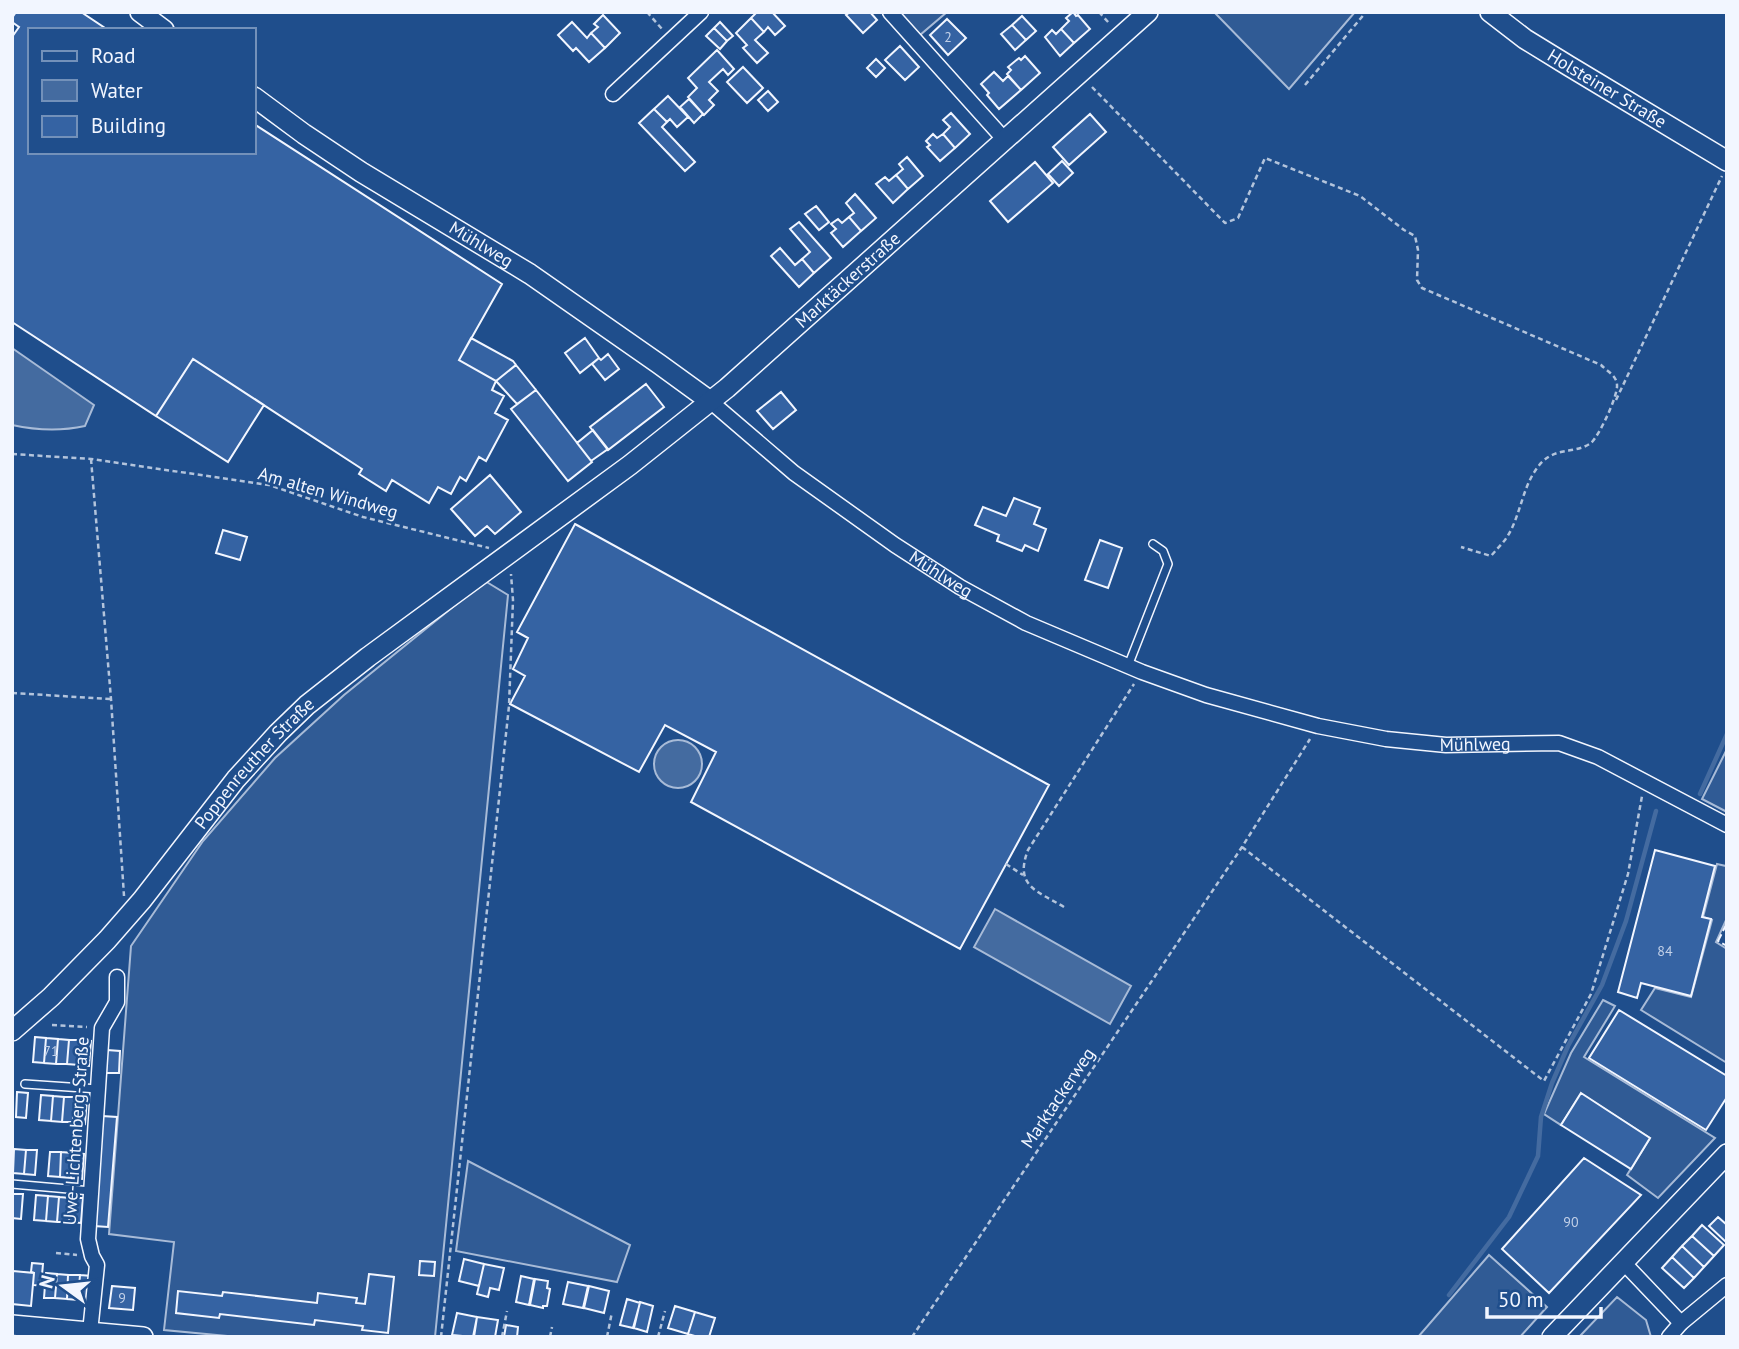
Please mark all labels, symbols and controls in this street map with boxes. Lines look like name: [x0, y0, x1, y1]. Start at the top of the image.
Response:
legend: [28, 28, 256, 154]
house number: 2: [944, 28, 952, 46]
text: Road: [91, 42, 135, 69]
street label: Holsteiner Straße: [1543, 44, 1671, 133]
text: Water: [91, 77, 143, 104]
text: Building: [91, 112, 166, 139]
street label: Mühlweg: [445, 216, 518, 272]
street label: Marktäckerstraße: [790, 227, 905, 333]
street label: Am alten Windweg: [256, 462, 401, 523]
street label: Mühlweg: [905, 545, 977, 603]
street label: Poppenreuther Straße: [189, 692, 318, 834]
street label: Mühlweg: [1440, 732, 1511, 756]
house number: 84: [1657, 942, 1673, 960]
street label: Uwe-Lichtenberg-Straße: [57, 1036, 94, 1226]
house number: 71: [43, 1042, 59, 1060]
street label: Marktackerweg: [1016, 1043, 1100, 1152]
house number: 90: [1563, 1213, 1579, 1231]
north arrow: [28, 1251, 98, 1321]
text: N: [33, 1272, 60, 1291]
scale bar: [1487, 1276, 1601, 1320]
text: 50 m: [1498, 1286, 1544, 1313]
house number: 9: [118, 1289, 126, 1307]

